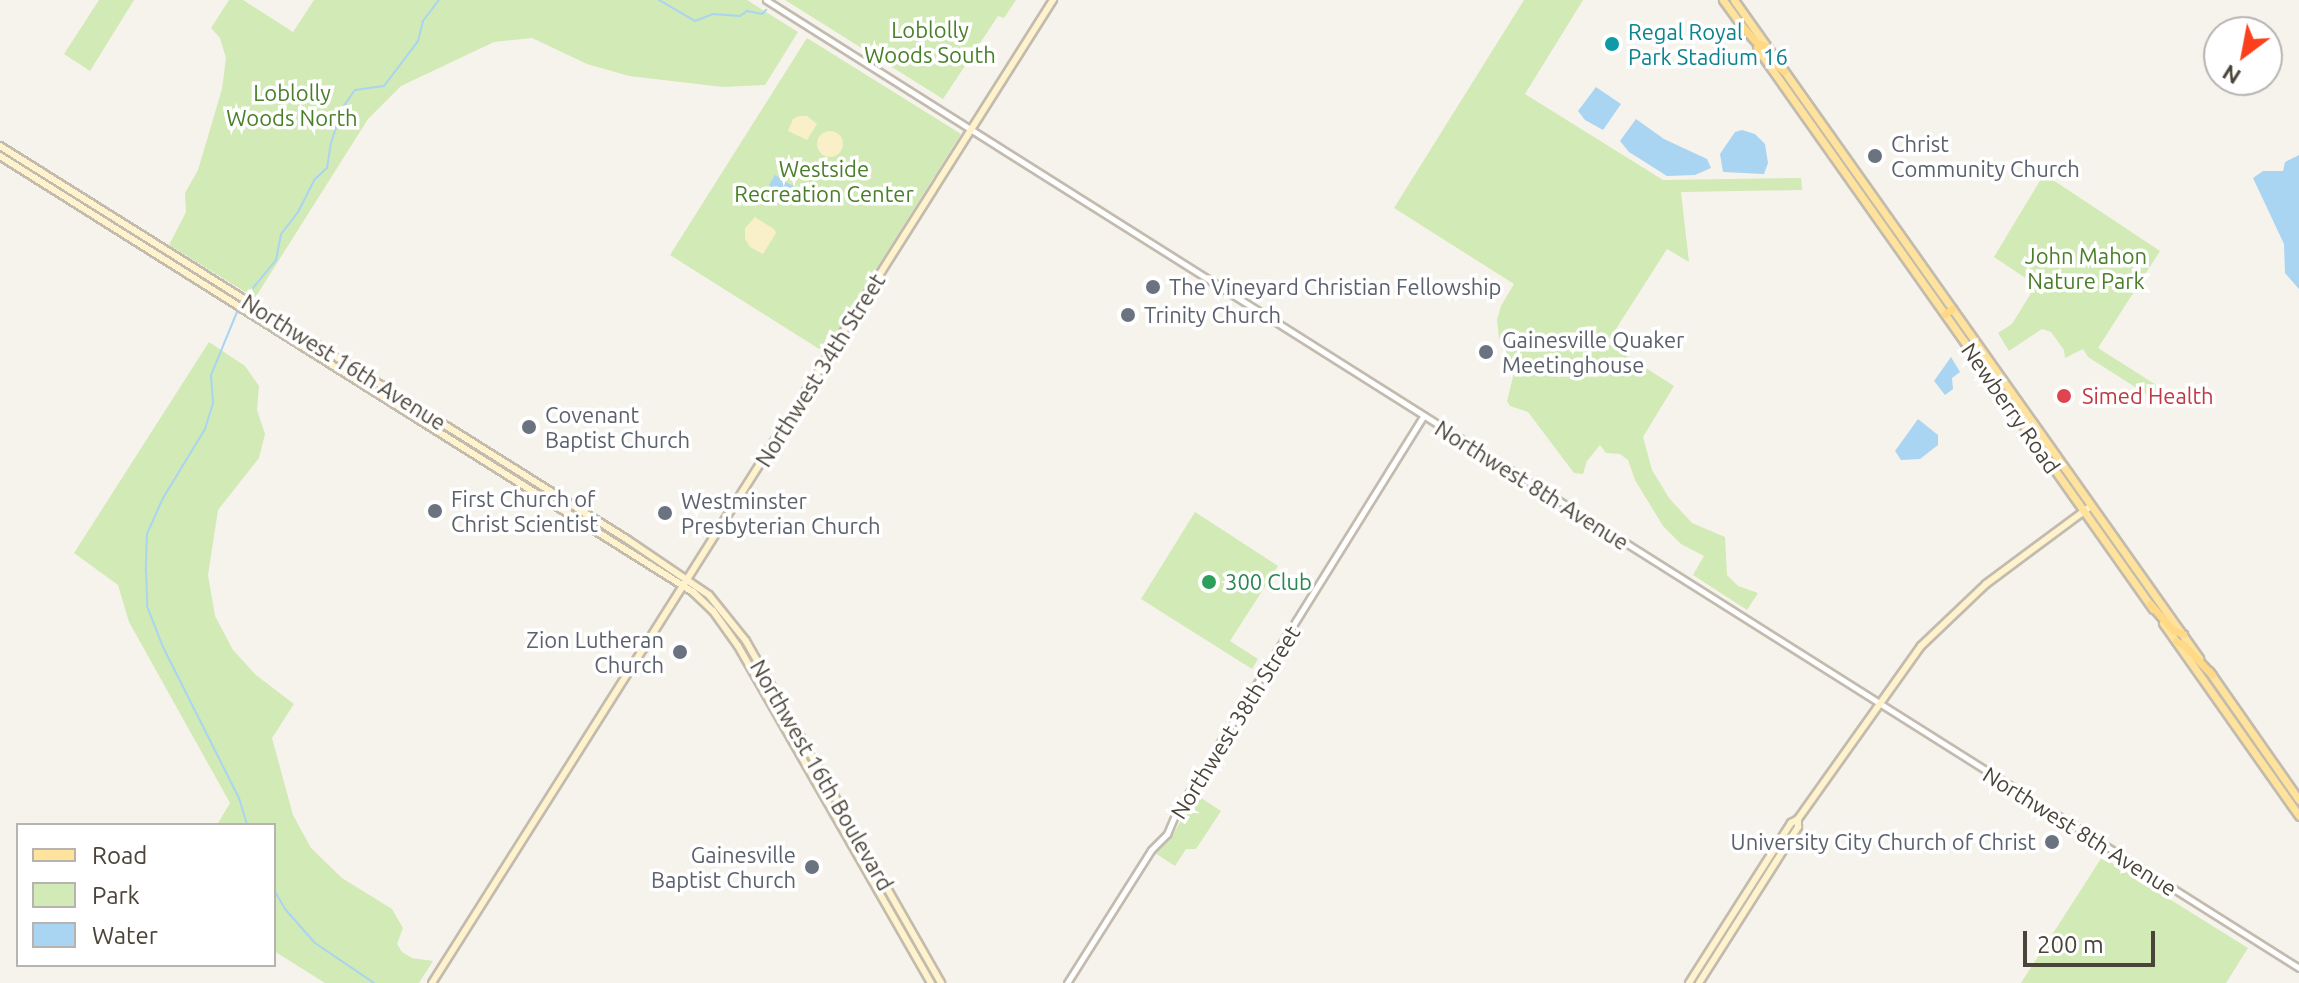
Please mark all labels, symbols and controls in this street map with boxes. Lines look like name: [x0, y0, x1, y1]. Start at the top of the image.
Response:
park label: Loblolly Woods South: [864, 16, 996, 68]
north arrow: [2203, 16, 2283, 96]
place label: Regal Royal Park Stadium 16: [1628, 18, 1788, 70]
marker: Regal Royal Park Stadium 16: [1603, 35, 1621, 53]
text: N: [2217, 60, 2245, 90]
park label: Loblolly Woods North: [226, 79, 358, 130]
place label: Christ Community Church: [1891, 130, 2080, 182]
marker: Christ Community Church: [1866, 147, 1884, 165]
park label: Westside Recreation Center: [734, 155, 914, 206]
park label: John Mahon Nature Park: [2025, 242, 2147, 294]
street label: Northwest 34th Street: [750, 268, 890, 472]
place label: The Vineyard Christian Fellowship: [1169, 274, 1501, 300]
marker: The Vineyard Christian Fellowship: [1144, 278, 1162, 296]
street label: Northwest 16th Avenue: [237, 288, 451, 436]
place label: Trinity Church: [1144, 302, 1281, 328]
marker: Trinity Church: [1119, 306, 1137, 324]
place label: Gainesville Quaker Meetinghouse: [1502, 326, 1684, 378]
street label: Newberry Road: [1956, 338, 2066, 478]
marker: Gainesville Quaker Meetinghouse: [1477, 343, 1495, 361]
place label: Simed Health: [2082, 383, 2214, 409]
marker: Simed Health: [2053, 385, 2075, 407]
place label: Covenant Baptist Church: [545, 401, 690, 452]
street label: Northwest 8th Avenue: [1430, 415, 1634, 555]
marker: Covenant Baptist Church: [520, 418, 538, 436]
place label: First Church of Christ Scientist: [451, 485, 598, 536]
place label: Westminster Presbyterian Church: [681, 487, 881, 538]
marker: First Church of Christ Scientist: [426, 502, 444, 520]
marker: Westminster Presbyterian Church: [656, 504, 674, 522]
place label: 300 Club: [1225, 569, 1312, 595]
marker: 300 Club: [1200, 573, 1218, 591]
street label: Northwest 38th Street: [1165, 620, 1305, 824]
place label: Zion Lutheran Church: [526, 626, 664, 678]
marker: Zion Lutheran Church: [671, 643, 689, 661]
street label: Northwest 16th Boulevard: [745, 655, 899, 895]
street label: Northwest 8th Avenue: [1978, 761, 2182, 901]
legend: [16, 823, 276, 967]
place label: University City Church of Christ: [1731, 829, 2036, 855]
marker: University City Church of Christ: [2043, 833, 2061, 851]
place label: Gainesville Baptist Church: [651, 841, 796, 892]
text: Road: [92, 842, 147, 869]
marker: Gainesville Baptist Church: [803, 858, 821, 876]
text: Park: [92, 882, 140, 909]
scale bar: [2027, 915, 2159, 965]
text: Water: [92, 922, 158, 949]
text: 200 m: [2037, 931, 2104, 958]

